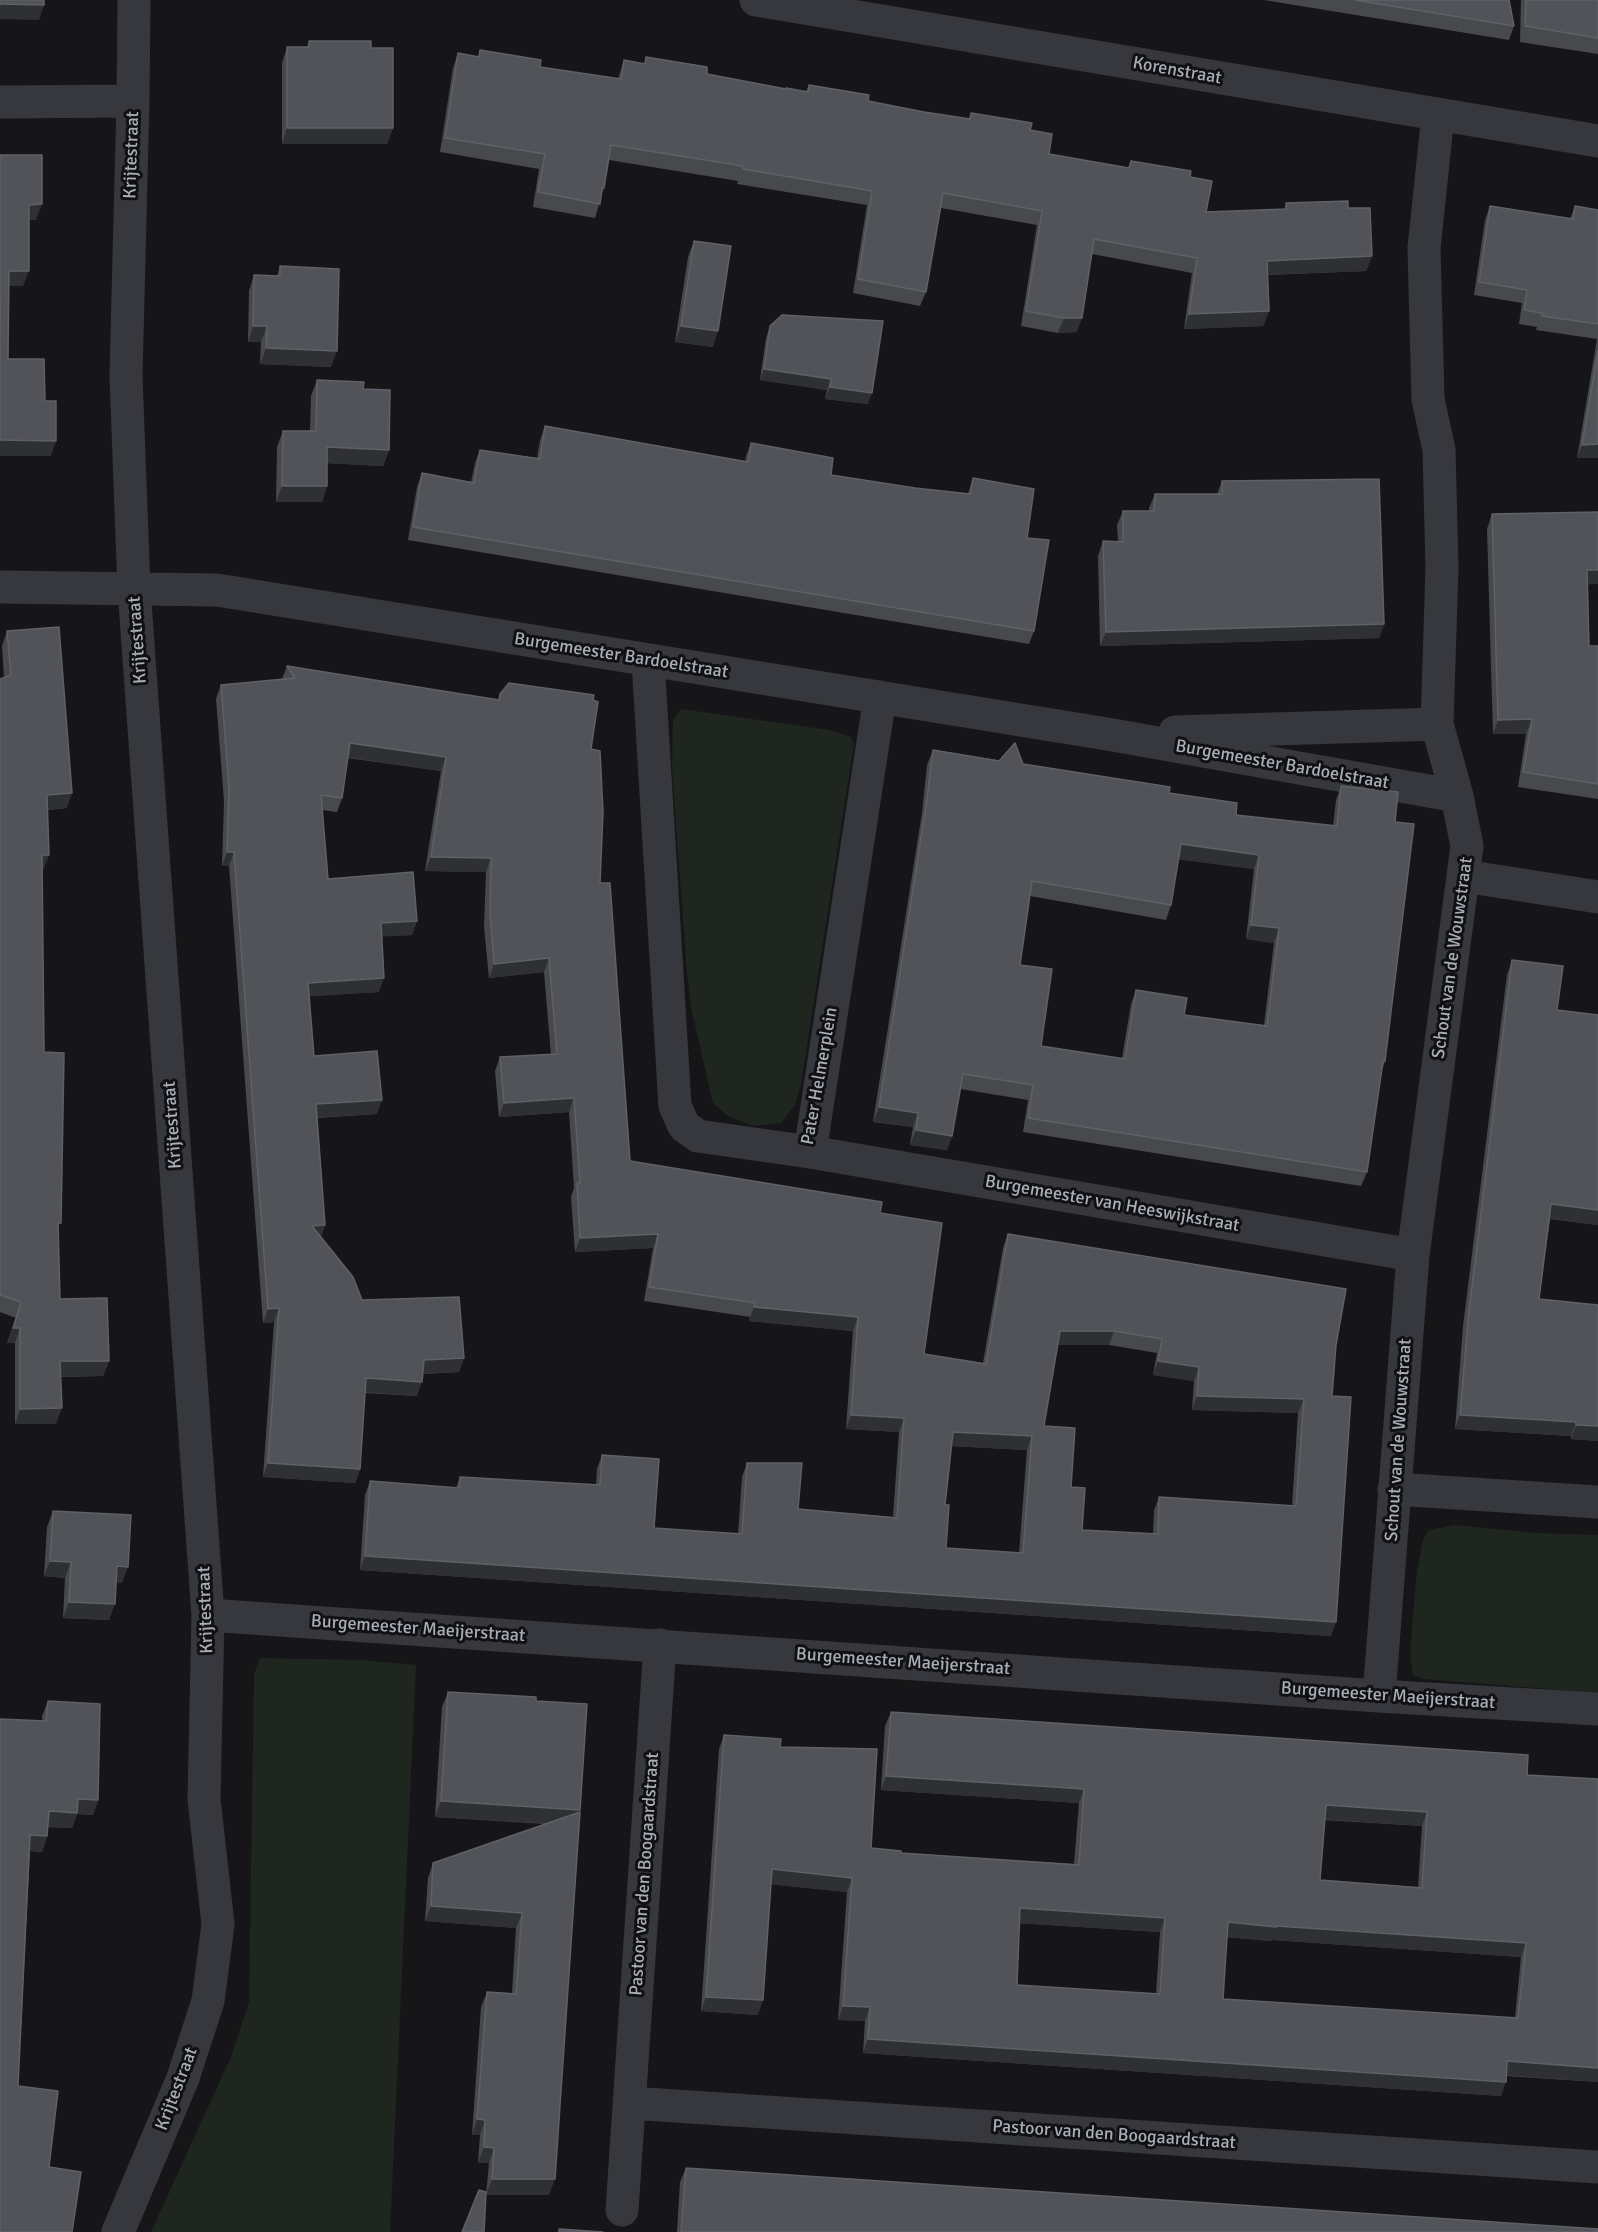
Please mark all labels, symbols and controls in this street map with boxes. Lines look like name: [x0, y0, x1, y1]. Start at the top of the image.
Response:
street label: Korenstraat: [1131, 53, 1223, 89]
street label: Krijtestraat: [120, 111, 144, 199]
street label: Krijtestraat: [124, 596, 152, 684]
street label: Burgemeester Bardoelstraat: [512, 628, 730, 684]
street label: Burgemeester Bardoelstraat: [1174, 736, 1390, 794]
street label: Schout van de Wouwstraat: [1428, 856, 1478, 1060]
street label: Pater Helmerplein: [797, 1006, 843, 1146]
street label: Krijtestraat: [159, 1081, 187, 1169]
street label: Burgemeester van Heeswijkstraat: [983, 1171, 1241, 1237]
street label: Schout van de Wouwstraat: [1381, 1338, 1417, 1542]
street label: Krijtestraat: [194, 1566, 218, 1654]
street label: Burgemeester Maeijerstraat: [310, 1611, 526, 1647]
street label: Burgemeester Maeijerstraat: [795, 1644, 1011, 1680]
street label: Burgemeester Maeijerstraat: [1280, 1678, 1496, 1714]
street label: Pastoor van den Boogaardstraat: [626, 1752, 664, 1996]
street label: Krijtestraat: [151, 2044, 203, 2134]
street label: Pastoor van den Boogaardstraat: [992, 2116, 1236, 2154]

